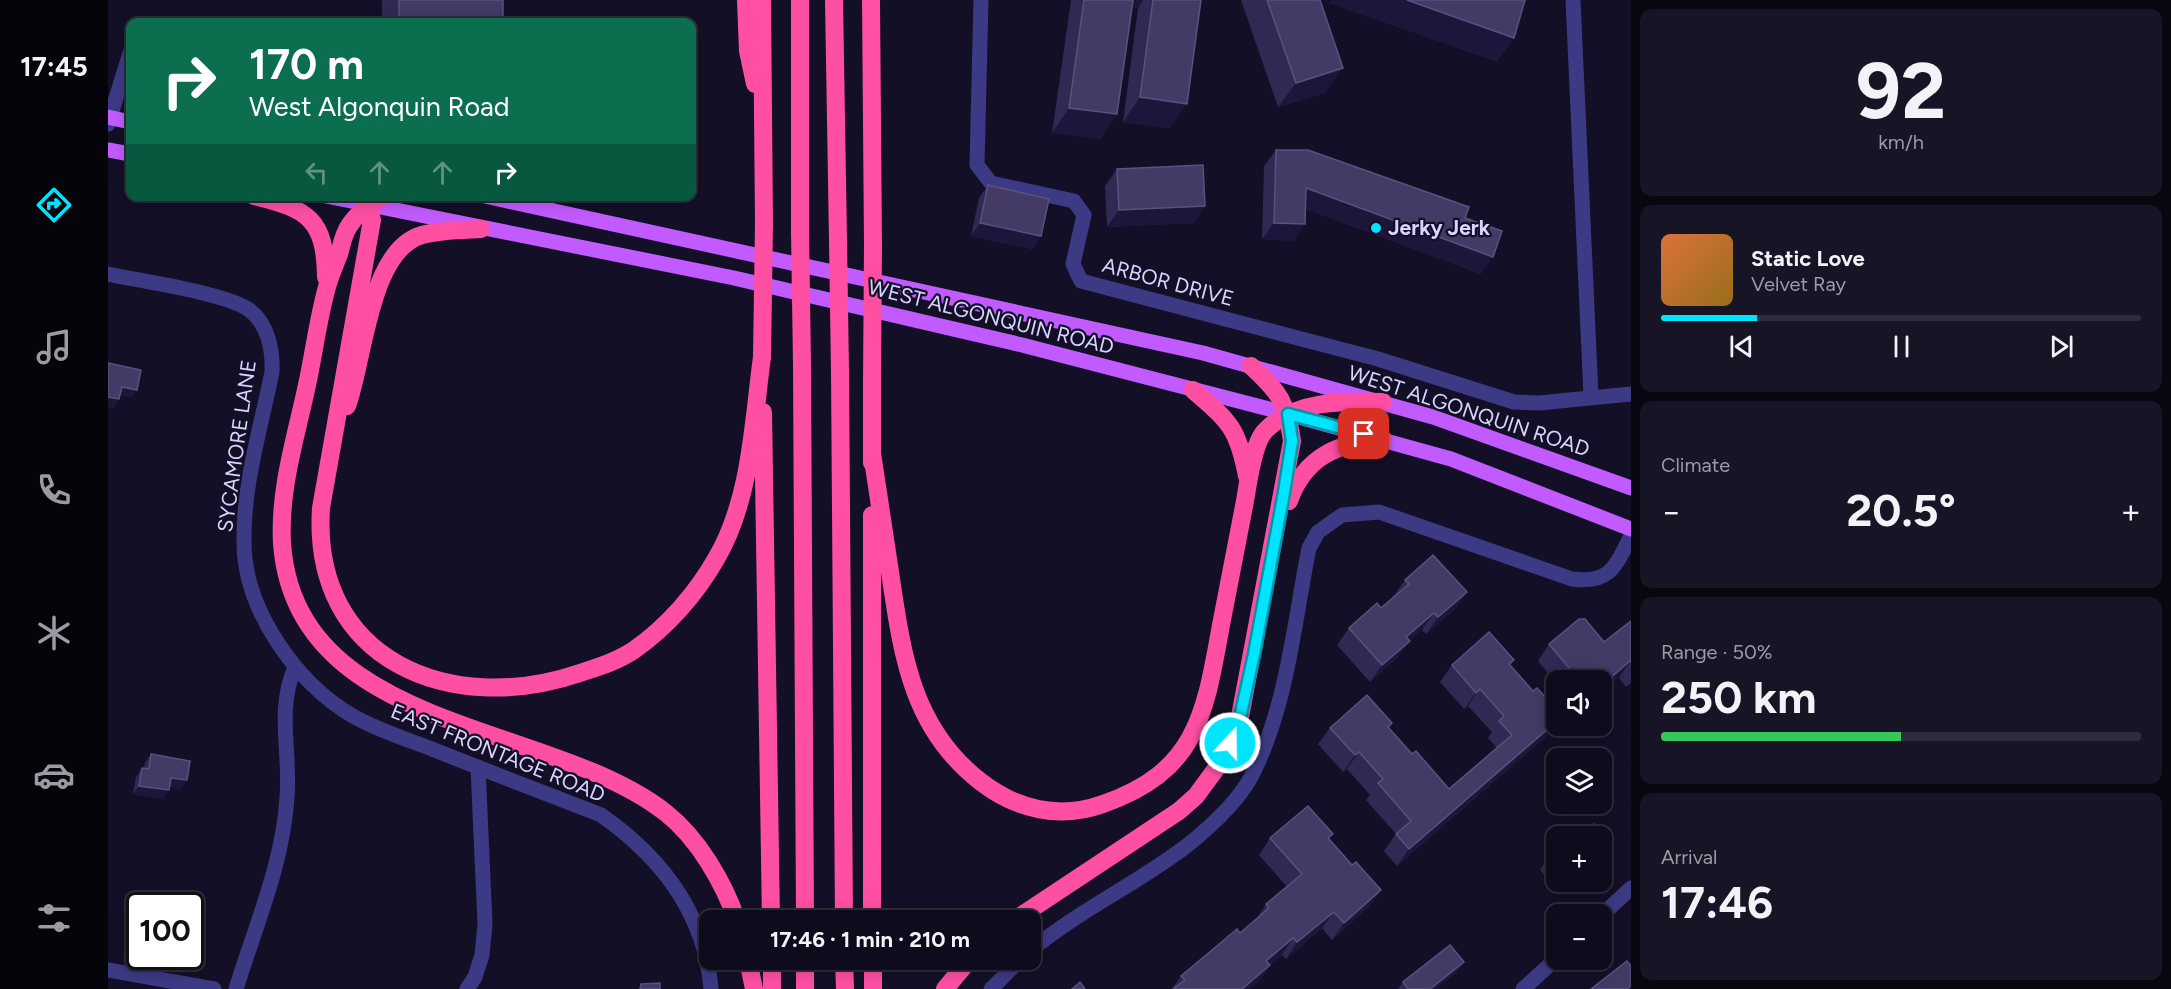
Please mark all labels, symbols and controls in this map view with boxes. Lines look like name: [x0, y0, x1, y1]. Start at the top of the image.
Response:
text: 170 m: [249, 39, 364, 90]
icon: right: [150, 42, 228, 120]
text: 92: [1856, 44, 1946, 138]
text: 17:45: [20, 50, 88, 83]
text: West Algonquin Road: [249, 90, 510, 123]
text: km/h: [1878, 130, 1924, 154]
icon: left: [300, 156, 333, 189]
icon: ahead: [363, 156, 396, 189]
icon: ahead: [426, 156, 459, 189]
icon: right: [489, 156, 522, 189]
icon: directions: [33, 184, 75, 226]
place label: Jerky Jerk: [1388, 215, 1491, 240]
marker: Jerky Jerk: [1369, 221, 1383, 235]
text: Static Love: [1751, 245, 1865, 272]
street label: ARBOR DRIVE: [1100, 252, 1237, 311]
text: Velvet Ray: [1751, 272, 1846, 296]
street label: WEST ALGONQUIN ROAD: [866, 274, 1117, 359]
icon: music: [33, 326, 75, 368]
icon: previous: [1725, 330, 1758, 363]
icon: pause: [1885, 330, 1918, 363]
icon: next: [2045, 330, 2078, 363]
street label: SYCAMORE LANE: [212, 358, 261, 534]
street label: WEST ALGONQUIN ROAD: [1345, 360, 1593, 461]
pin: [1338, 408, 1389, 459]
icon: arrive: [1347, 417, 1380, 450]
text: Climate: [1661, 453, 1730, 477]
icon: phone: [33, 469, 75, 511]
text: 20.5°: [1846, 483, 1956, 537]
text: −: [1661, 492, 1682, 531]
text: +: [2120, 492, 2141, 531]
icon: climate: [33, 612, 75, 654]
text: Range · 50%: [1661, 640, 1773, 664]
map controls: [1546, 670, 1612, 970]
button: sound: [1546, 670, 1612, 736]
text: 250 km: [1661, 670, 1817, 724]
street label: EAST FRONTAGE ROAD: [387, 698, 609, 807]
position arrow: [1198, 711, 1262, 775]
button: layers: [1546, 748, 1612, 814]
icon: car: [33, 754, 75, 796]
button: +: [1546, 826, 1612, 892]
text: Arrival: [1661, 845, 1717, 869]
text: 17:46: [1661, 875, 1773, 929]
speed limit sign: 100: [126, 892, 204, 970]
icon: filters: [33, 897, 75, 939]
button: −: [1546, 904, 1612, 970]
text: 17:46 · 1 min · 210 m: [770, 926, 970, 953]

